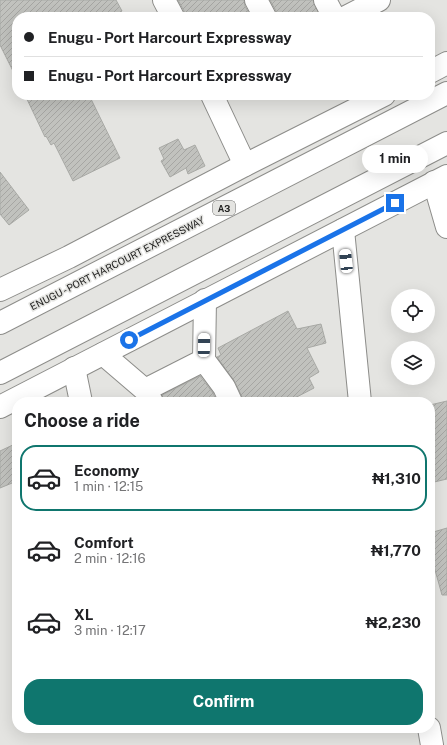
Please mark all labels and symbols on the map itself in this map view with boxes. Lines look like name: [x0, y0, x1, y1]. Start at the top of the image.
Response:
callout: 1 min: [362, 145, 428, 173]
route end: [386, 194, 404, 212]
road number: A3: [213, 201, 235, 215]
street label: ENUGU - PORT HARCOURT EXPRESSWAY: [28, 214, 206, 312]
car: [339, 248, 353, 274]
route start: [120, 331, 138, 349]
car: [198, 333, 210, 357]

